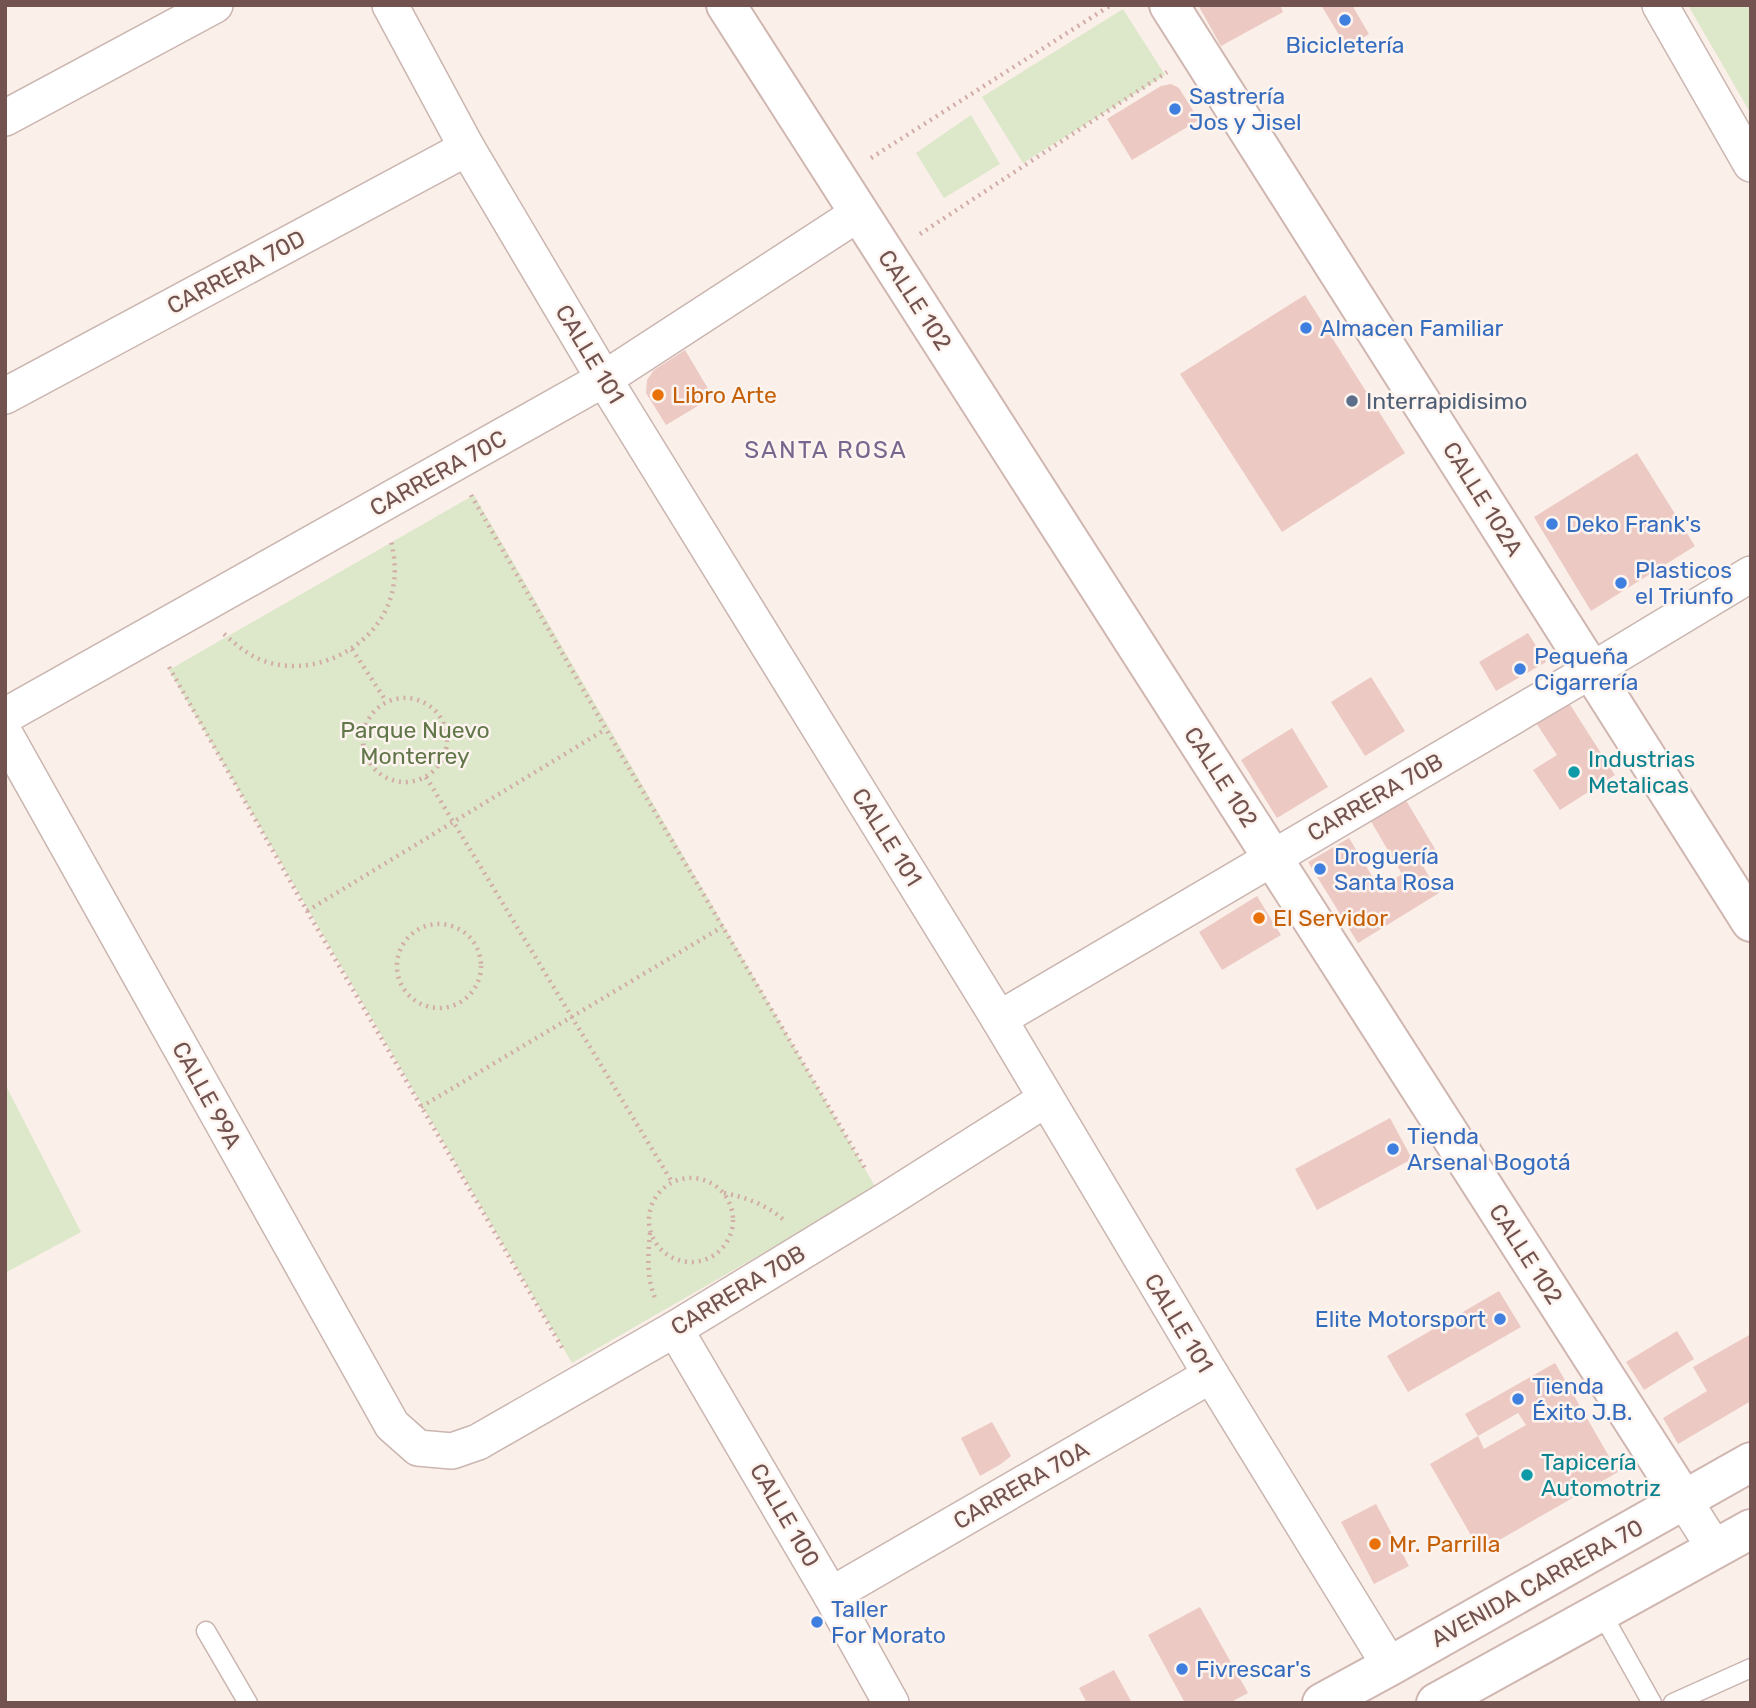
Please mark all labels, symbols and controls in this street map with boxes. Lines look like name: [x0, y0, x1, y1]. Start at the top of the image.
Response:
marker: Bicicletería: [1337, 12, 1353, 28]
place label: Bicicletería: [1285, 31, 1405, 59]
place label: Sastrería Jos y Jisel: [1189, 82, 1302, 136]
marker: Sastrería Jos y Jisel: [1167, 101, 1183, 117]
street label: CARRERA 70D: [162, 224, 310, 320]
street label: CALLE 102: [872, 245, 958, 355]
street label: CALLE 101: [550, 299, 630, 409]
place label: Almacen Familiar: [1320, 314, 1504, 342]
marker: Almacen Familiar: [1298, 320, 1314, 336]
place label: Libro Arte: [672, 381, 777, 409]
marker: Libro Arte: [650, 387, 666, 403]
place label: Interrapidisimo: [1366, 387, 1527, 415]
marker: Interrapidisimo: [1344, 393, 1360, 409]
street label: CARRERA 70C: [365, 424, 511, 522]
district label: SANTA ROSA: [744, 436, 908, 464]
street label: CALLE 102A: [1437, 437, 1529, 561]
place label: Deko Frank's: [1566, 510, 1701, 538]
marker: Deko Frank's: [1544, 516, 1560, 532]
place label: Plasticos el Triunfo: [1635, 556, 1734, 610]
marker: Plasticos el Triunfo: [1613, 575, 1629, 591]
place label: Pequeña Cigarrería: [1534, 642, 1638, 696]
marker: Pequeña Cigarrería: [1512, 661, 1528, 677]
park label: Parque Nuevo Monterrey: [340, 716, 490, 770]
street label: CALLE 102: [1178, 722, 1264, 832]
place label: Industrias Metalicas: [1588, 745, 1695, 799]
street label: CARRERA 70B: [1302, 747, 1448, 847]
marker: Industrias Metalicas: [1566, 764, 1582, 780]
street label: CALLE 101: [846, 783, 928, 891]
place label: Droguería Santa Rosa: [1334, 842, 1455, 896]
marker: Droguería Santa Rosa: [1312, 861, 1328, 877]
place label: El Servidor: [1273, 904, 1388, 932]
marker: El Servidor: [1251, 910, 1267, 926]
street label: CALLE 99A: [166, 1037, 248, 1153]
place label: Tienda Arsenal Bogotá: [1407, 1122, 1571, 1176]
marker: Tienda Arsenal Bogotá: [1385, 1141, 1401, 1157]
street label: CALLE 102: [1483, 1199, 1569, 1309]
street label: CARRERA 70B: [666, 1239, 810, 1341]
street label: CALLE 101: [1139, 1268, 1219, 1378]
place label: Elite Motorsport: [1315, 1305, 1486, 1333]
marker: Elite Motorsport: [1492, 1311, 1508, 1327]
place label: Tienda Éxito J.B.: [1532, 1372, 1632, 1426]
marker: Tienda Éxito J.B.: [1510, 1391, 1526, 1407]
street label: CARRERA 70A: [948, 1435, 1094, 1535]
place label: Tapicería Automotriz: [1541, 1448, 1661, 1502]
street label: CALLE 100: [744, 1458, 826, 1572]
marker: Tapicería Automotriz: [1519, 1467, 1535, 1483]
street label: AVENIDA CARRERA 70: [1426, 1513, 1648, 1653]
place label: Mr. Parrilla: [1389, 1530, 1500, 1558]
marker: Mr. Parrilla: [1367, 1536, 1383, 1552]
place label: Taller For Morato: [831, 1595, 946, 1649]
marker: Taller For Morato: [809, 1614, 825, 1630]
place label: Fivrescar's: [1196, 1655, 1311, 1683]
marker: Fivrescar's: [1174, 1661, 1190, 1677]

